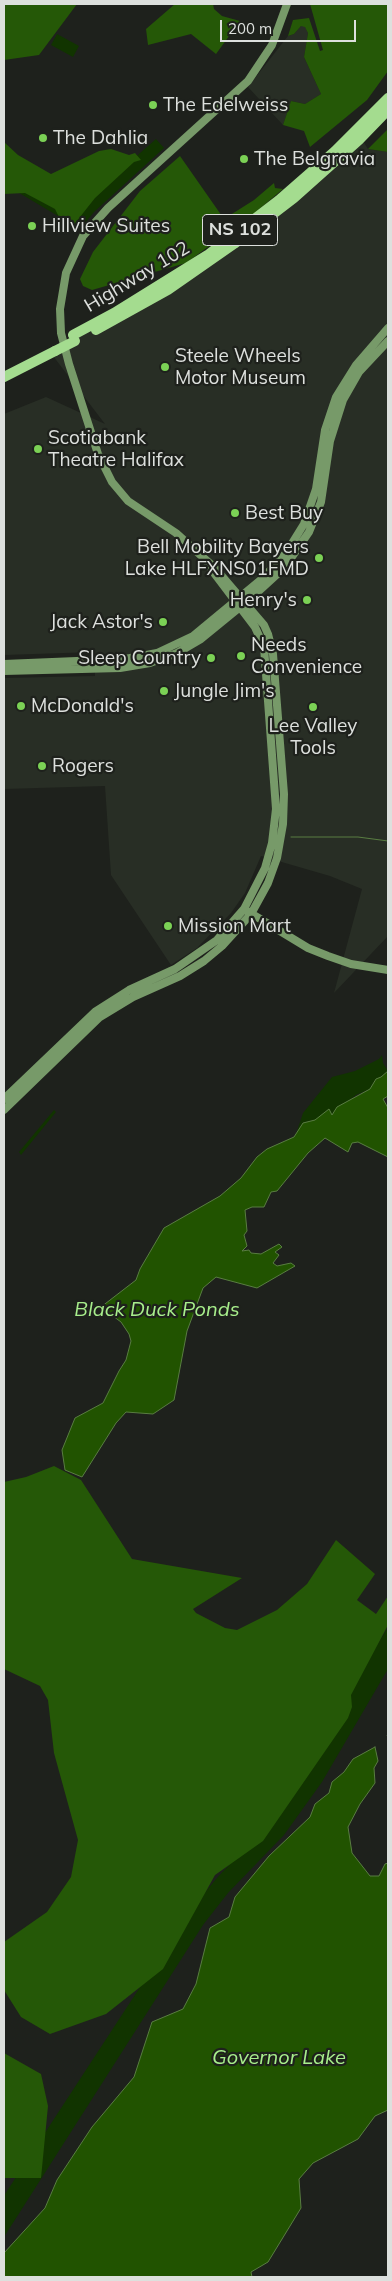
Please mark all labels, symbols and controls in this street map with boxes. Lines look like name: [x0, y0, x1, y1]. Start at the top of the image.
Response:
scale bar: [222, 10, 358, 42]
text: 200 m: [228, 19, 272, 38]
place label: The Edelweiss: [163, 94, 288, 116]
marker: The Edelweiss: [147, 99, 159, 111]
place label: The Dahlia: [53, 127, 148, 149]
marker: The Dahlia: [37, 132, 49, 144]
place label: The Belgravia: [254, 148, 375, 170]
marker: The Belgravia: [238, 153, 250, 165]
road number: NS 102: [202, 214, 278, 246]
place label: Hillview Suites: [42, 215, 170, 237]
marker: Hillview Suites: [26, 220, 38, 232]
street label: Highway 102: [80, 237, 194, 317]
place label: Steele Wheels Motor Museum: [175, 345, 306, 389]
marker: Steele Wheels Motor Museum: [159, 361, 171, 373]
place label: Scotiabank Theatre Halifax: [48, 427, 184, 471]
marker: Scotiabank Theatre Halifax: [32, 443, 44, 455]
place label: Best Buy: [245, 502, 323, 524]
marker: Best Buy: [229, 507, 241, 519]
place label: Bell Mobility Bayers Lake HLFXNS01FMD: [125, 536, 309, 580]
marker: Bell Mobility Bayers Lake HLFXNS01FMD: [313, 552, 325, 564]
place label: Henry's: [230, 589, 297, 611]
marker: Henry's: [301, 594, 313, 606]
place label: Jack Astor's: [50, 611, 153, 633]
marker: Jack Astor's: [157, 616, 169, 628]
place label: Needs Convenience: [251, 634, 362, 678]
place label: Sleep Country: [78, 647, 201, 669]
marker: Needs Convenience: [235, 650, 247, 662]
marker: Sleep Country: [205, 652, 217, 664]
place label: Jungle Jim's: [174, 680, 275, 702]
marker: Jungle Jim's: [158, 685, 170, 697]
place label: McDonald's: [31, 695, 134, 717]
marker: McDonald's: [15, 700, 27, 712]
marker: Lee Valley Tools: [307, 701, 319, 713]
place label: Lee Valley Tools: [269, 715, 357, 759]
place label: Rogers: [52, 755, 114, 777]
marker: Rogers: [36, 760, 48, 772]
place label: Mission Mart: [178, 915, 291, 937]
marker: Mission Mart: [162, 920, 174, 932]
water label: Black Duck Ponds: [74, 1298, 240, 1322]
water label: Governor Lake: [212, 2046, 346, 2070]

